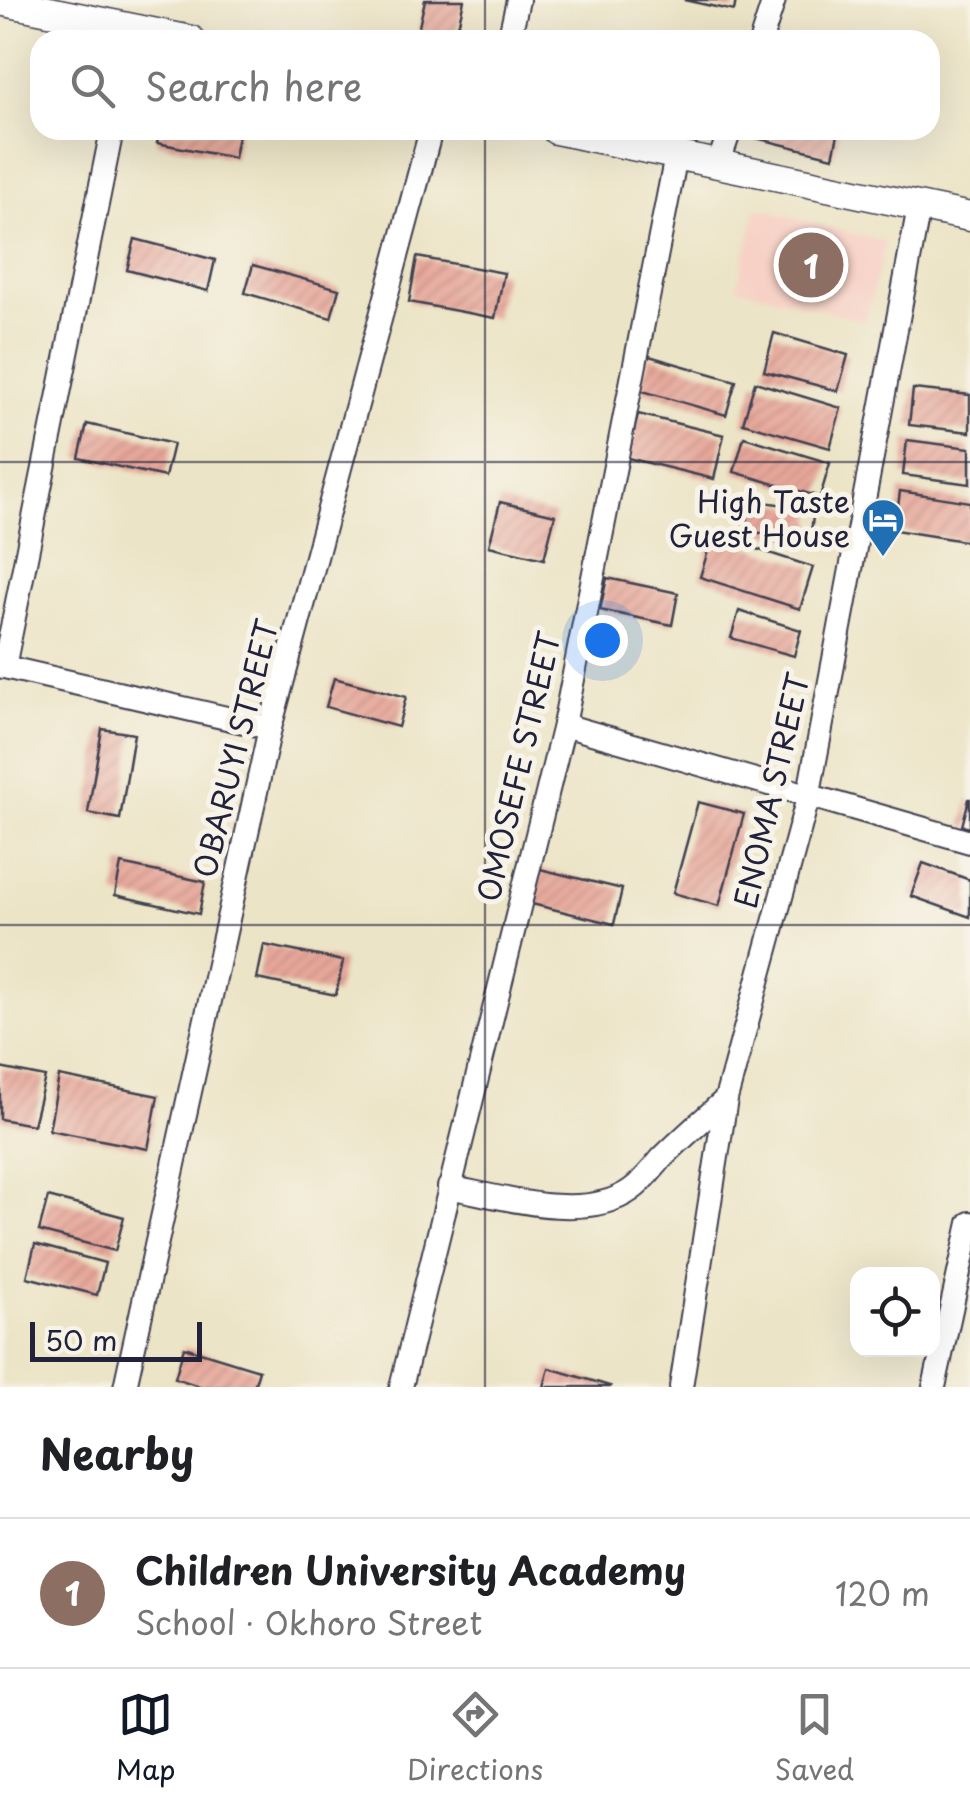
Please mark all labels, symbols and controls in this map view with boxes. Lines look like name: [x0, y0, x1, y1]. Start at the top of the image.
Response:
search box: [30, 30, 940, 140]
text: Search here: [145, 57, 362, 114]
icon: search: [65, 58, 120, 113]
pin: 1: [778, 228, 844, 302]
place label: High Taste Guest House: [669, 478, 850, 557]
hotel icon: High Taste Guest House: [860, 497, 906, 558]
street label: OBARUYI STREET: [181, 614, 288, 882]
your location: [577, 615, 628, 666]
street label: OMOSEFE STREET: [465, 627, 571, 906]
street label: ENOMA STREET: [722, 668, 820, 912]
map controls: [850, 1267, 940, 1357]
button: locate: [850, 1267, 940, 1357]
scale bar: [30, 1317, 202, 1362]
text: 50 m: [45, 1318, 118, 1361]
text: Nearby: [40, 1421, 194, 1484]
text: Children University Academy: [135, 1541, 686, 1598]
text: 1: [65, 1569, 80, 1617]
text: 120 m: [835, 1569, 930, 1617]
text: School · Okhoro Street: [135, 1598, 482, 1646]
tab: Map: [116, 1687, 176, 1790]
tab: Directions: [407, 1687, 543, 1790]
tab: Saved: [775, 1687, 854, 1790]

